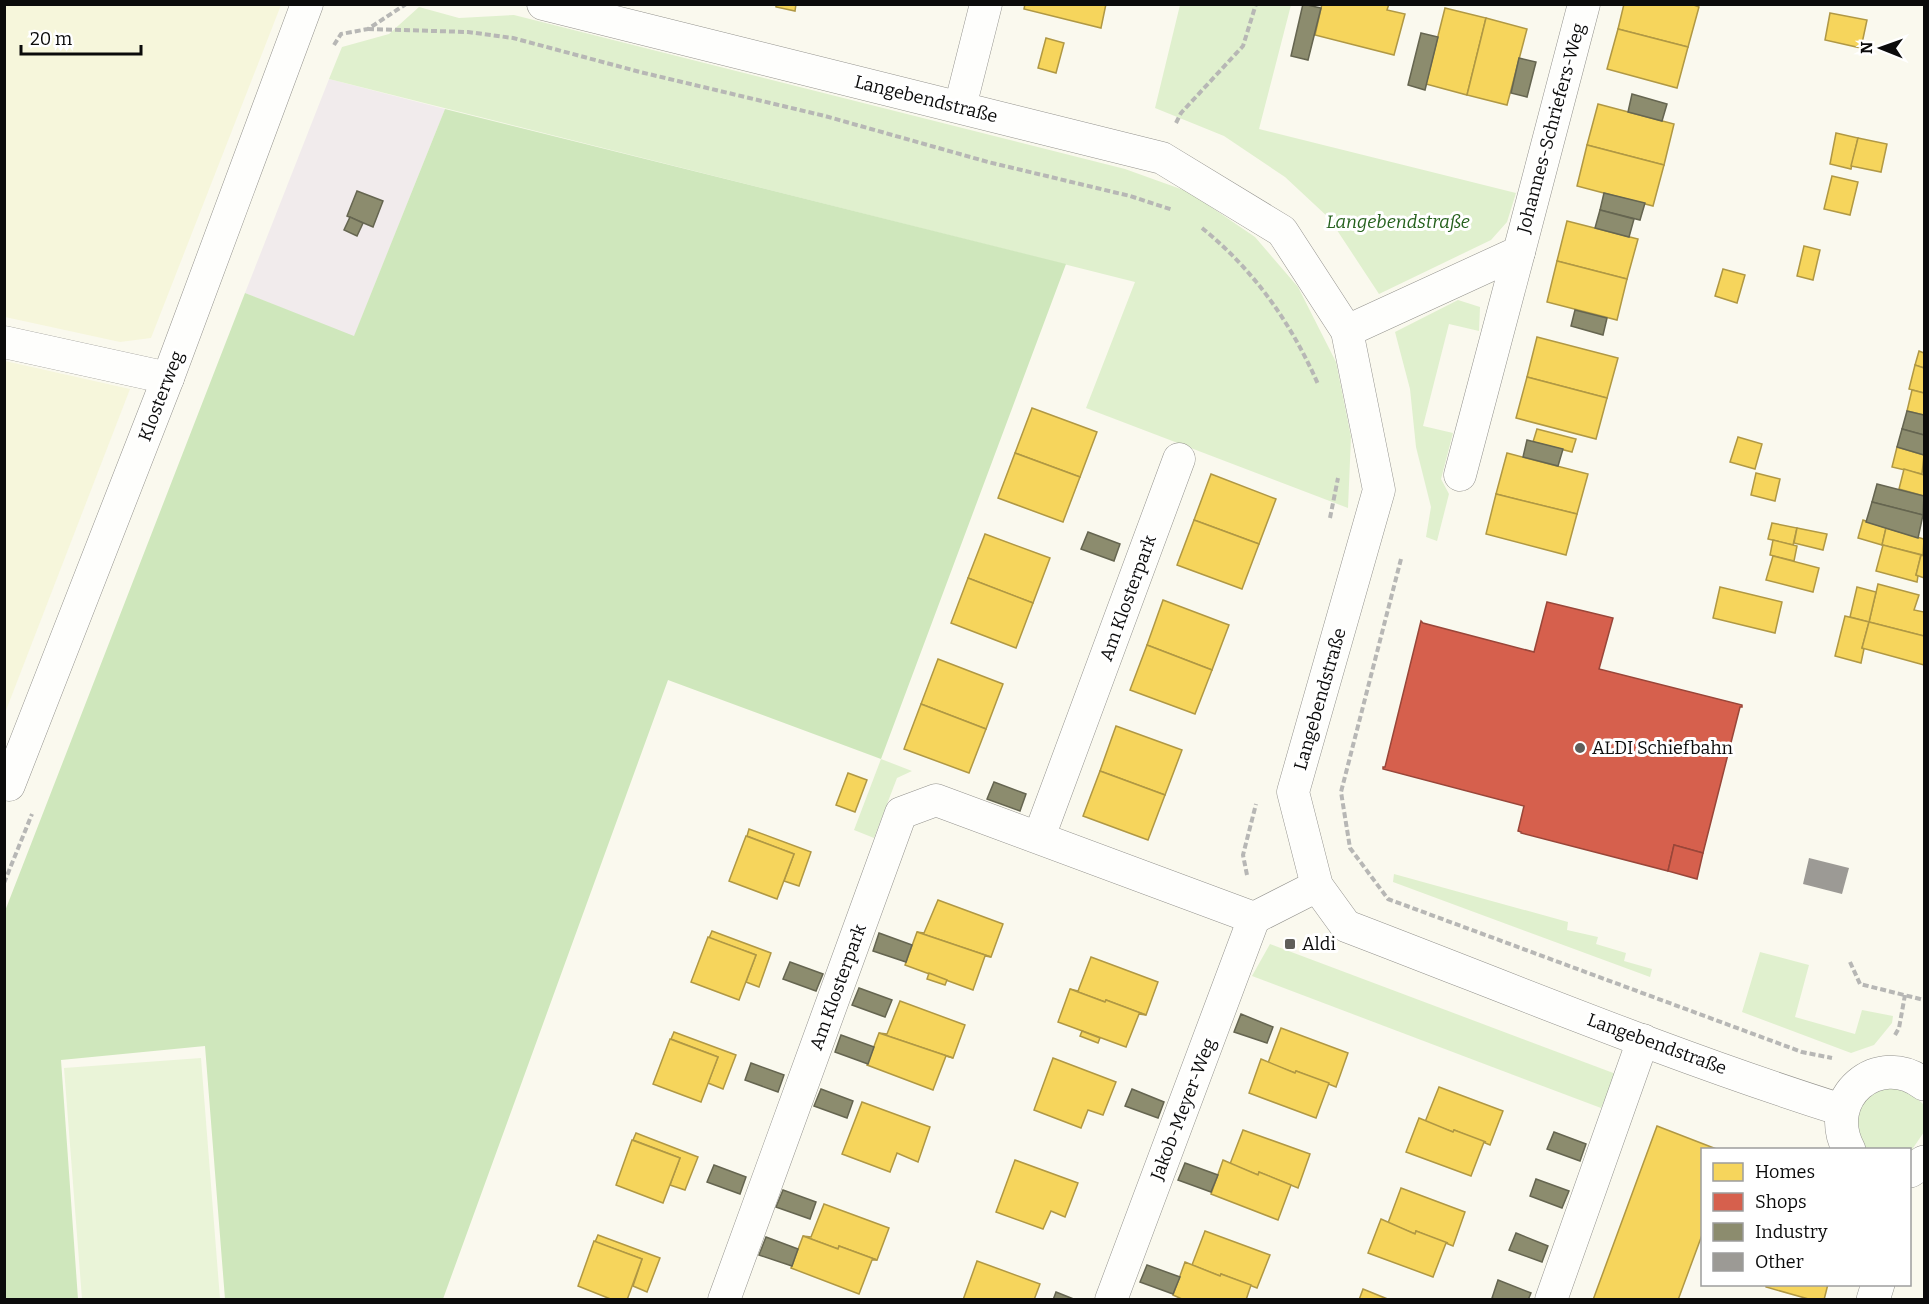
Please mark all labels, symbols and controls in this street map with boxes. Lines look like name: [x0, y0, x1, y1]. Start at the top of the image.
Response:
scale bar: [21, 18, 141, 56]
north arrow: [1851, 18, 1911, 78]
street label: Johannes-Schriefers-Weg: [1512, 21, 1590, 236]
text: 20 m: [30, 28, 72, 50]
text: N: [1857, 41, 1876, 54]
street label: Langebendstraße: [852, 71, 1000, 127]
park label: Langebendstraße: [1326, 211, 1470, 233]
street label: Klosterweg: [134, 348, 188, 444]
street label: Am Klosterpark: [1095, 531, 1161, 664]
street label: Langebendstraße: [1289, 625, 1351, 773]
place label: ALDI Schiefbahn: [1592, 737, 1734, 759]
marker: ALDI Schiefbahn: [1573, 741, 1587, 755]
street label: Am Klosterpark: [805, 920, 871, 1053]
place label: Aldi: [1302, 933, 1336, 955]
marker: Aldi: [1283, 937, 1297, 951]
street label: Langebendstraße: [1584, 1009, 1730, 1079]
street label: Jakob-Meyer-Weg: [1145, 1035, 1220, 1184]
legend: [1701, 1148, 1911, 1286]
text: Homes: [1755, 1161, 1815, 1183]
text: Shops: [1755, 1191, 1807, 1213]
text: Industry: [1755, 1221, 1828, 1243]
text: Other: [1755, 1251, 1804, 1273]

